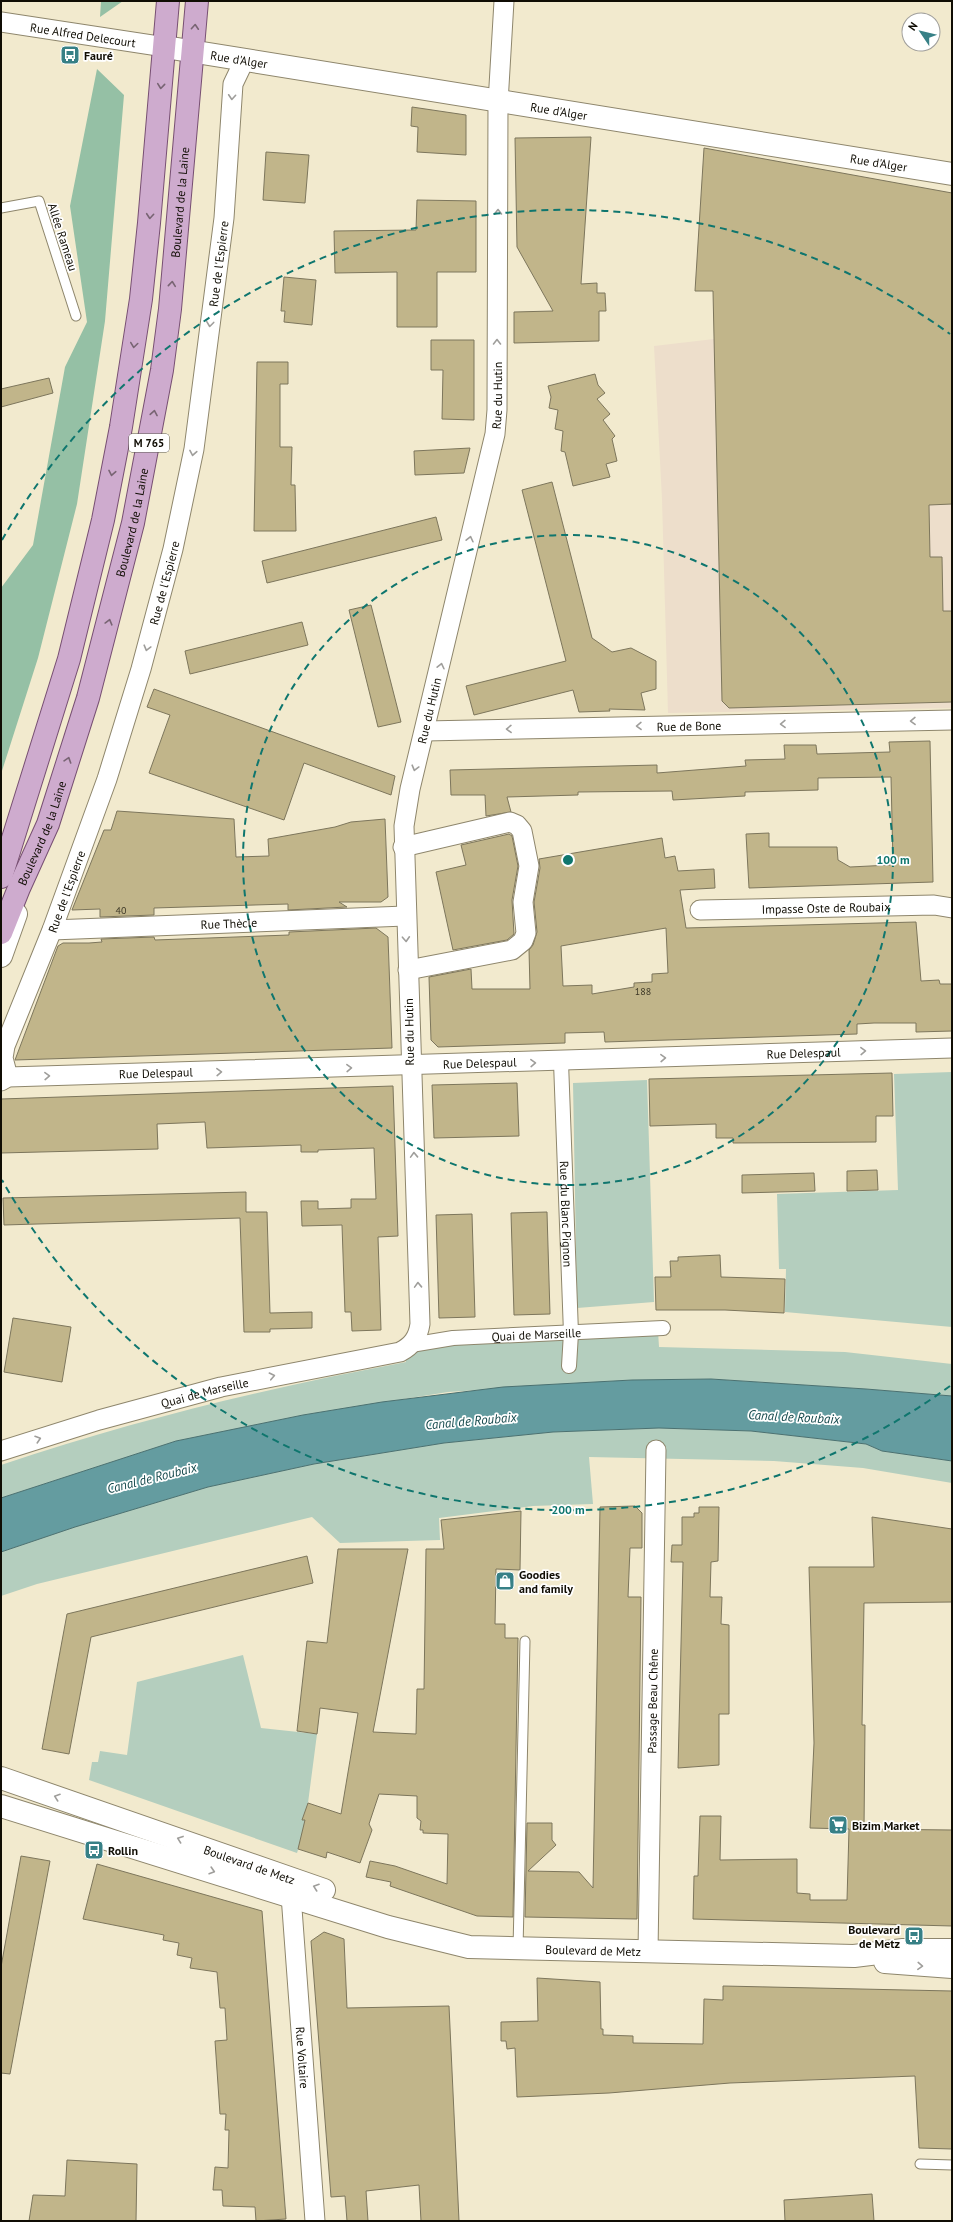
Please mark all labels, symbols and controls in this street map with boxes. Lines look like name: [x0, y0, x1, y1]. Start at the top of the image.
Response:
north arrow: [901, 12, 941, 52]
street label: Rue Alfred Delecourt: [29, 19, 137, 50]
text: N: [905, 19, 921, 33]
one-way arrow: [191, 24, 200, 30]
bus stop icon: Fauré: [59, 44, 81, 66]
street label: Rue d'Alger: [209, 47, 269, 71]
place label: Fauré: [84, 48, 113, 63]
one-way arrow: [157, 83, 166, 89]
one-way arrow: [227, 94, 236, 100]
street label: Rue d'Alger: [529, 99, 589, 123]
street label: Boulevard de la Laine: [167, 146, 192, 258]
street label: Rue d'Alger: [849, 150, 908, 174]
street label: Allée Rameau: [45, 201, 81, 273]
one-way arrow: [494, 209, 502, 215]
one-way arrow: [145, 212, 154, 219]
street label: Rue de l'Espierre: [205, 220, 231, 308]
one-way arrow: [168, 281, 177, 287]
one-way arrow: [206, 321, 215, 327]
one-way arrow: [493, 339, 501, 345]
one-way arrow: [130, 342, 139, 348]
street label: Rue du Hutin: [488, 362, 505, 430]
one-way arrow: [150, 410, 158, 416]
road number: M 765: [129, 434, 169, 452]
one-way arrow: [189, 450, 198, 456]
street label: Boulevard de la Laine: [112, 467, 151, 578]
one-way arrow: [109, 470, 117, 476]
one-way arrow: [466, 536, 474, 542]
street label: Rue de l'Espierre: [146, 539, 182, 626]
one-way arrow: [104, 619, 112, 625]
one-way arrow: [143, 644, 152, 651]
one-way arrow: [436, 662, 444, 669]
street label: Rue du Hutin: [414, 676, 444, 745]
street label: Rue de Bone: [656, 717, 721, 734]
one-way arrow: [910, 717, 916, 725]
one-way arrow: [780, 719, 786, 728]
one-way arrow: [636, 722, 642, 731]
one-way arrow: [506, 725, 512, 733]
one-way arrow: [63, 757, 72, 764]
one-way arrow: [411, 765, 420, 772]
street label: Boulevard de la Laine: [14, 779, 69, 887]
street label: Rue de l'Espierre: [44, 848, 88, 935]
text: 100 m: [876, 852, 910, 867]
centre of rings: [561, 853, 575, 867]
street label: Impasse Oste de Roubaix: [761, 898, 891, 916]
house number: 40: [116, 904, 127, 917]
street label: Rue Thècle: [200, 914, 257, 932]
one-way arrow: [402, 936, 411, 942]
house number: 188: [635, 985, 651, 998]
street label: Rue du Hutin: [401, 998, 417, 1066]
street label: Rue Delespaul: [766, 1044, 841, 1061]
one-way arrow: [860, 1047, 866, 1055]
street label: Rue Delespaul: [443, 1054, 517, 1071]
one-way arrow: [660, 1054, 666, 1062]
one-way arrow: [530, 1058, 536, 1067]
street label: Rue Delespaul: [119, 1064, 194, 1081]
one-way arrow: [346, 1064, 352, 1072]
one-way arrow: [216, 1067, 222, 1076]
one-way arrow: [44, 1072, 50, 1081]
one-way arrow: [410, 1152, 418, 1158]
street label: Rue du Blanc Pignon: [557, 1160, 576, 1267]
one-way arrow: [414, 1282, 423, 1288]
street label: Quai de Marseille: [491, 1324, 582, 1344]
one-way arrow: [268, 1372, 275, 1380]
street label: Quai de Marseille: [159, 1374, 250, 1410]
water label: Canal de Roubaix: [748, 1406, 841, 1428]
water label: Canal de Roubaix: [425, 1408, 518, 1433]
one-way arrow: [34, 1435, 41, 1444]
water label: Canal de Roubaix: [105, 1458, 199, 1497]
text: 200 m: [551, 1502, 585, 1517]
place label: Goodies and family: [519, 1567, 573, 1596]
shop icon: Goodies and family: [494, 1570, 516, 1592]
street label: Passage Beau Chêne: [644, 1648, 660, 1754]
one-way arrow: [54, 1794, 61, 1802]
supermarket icon: Bizim Market: [827, 1814, 849, 1836]
place label: Bizim Market: [852, 1818, 920, 1833]
one-way arrow: [177, 1836, 184, 1844]
bus stop icon: Rollin: [83, 1839, 105, 1861]
street label: Boulevard de Metz: [202, 1841, 297, 1887]
place label: Rollin: [108, 1843, 138, 1858]
one-way arrow: [208, 1866, 215, 1875]
one-way arrow: [313, 1884, 320, 1892]
place label: Boulevard de Metz: [848, 1922, 900, 1951]
bus stop icon: Boulevard de Metz: [903, 1925, 925, 1947]
street label: Boulevard de Metz: [545, 1941, 641, 1959]
one-way arrow: [917, 1961, 923, 1970]
street label: Rue Voltaire: [293, 2026, 313, 2089]

